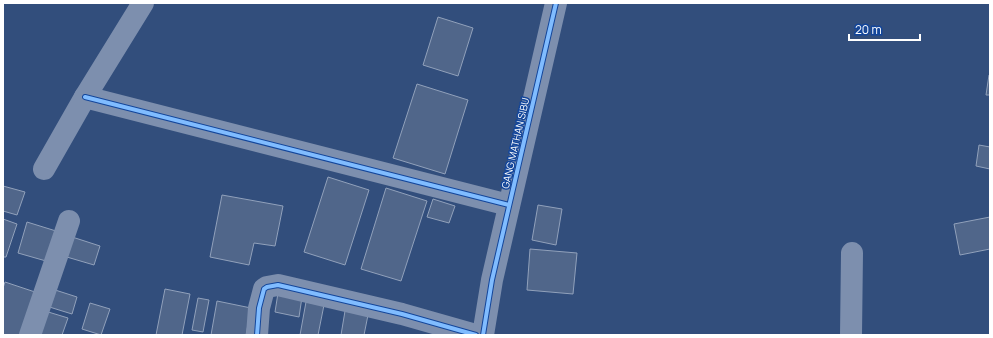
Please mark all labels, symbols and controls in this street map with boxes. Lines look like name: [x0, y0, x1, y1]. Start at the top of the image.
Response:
scale bar: [849, 16, 920, 42]
text: 20 m: [855, 21, 882, 38]
street label: GANG MATHAN SIBU: [498, 96, 532, 190]

